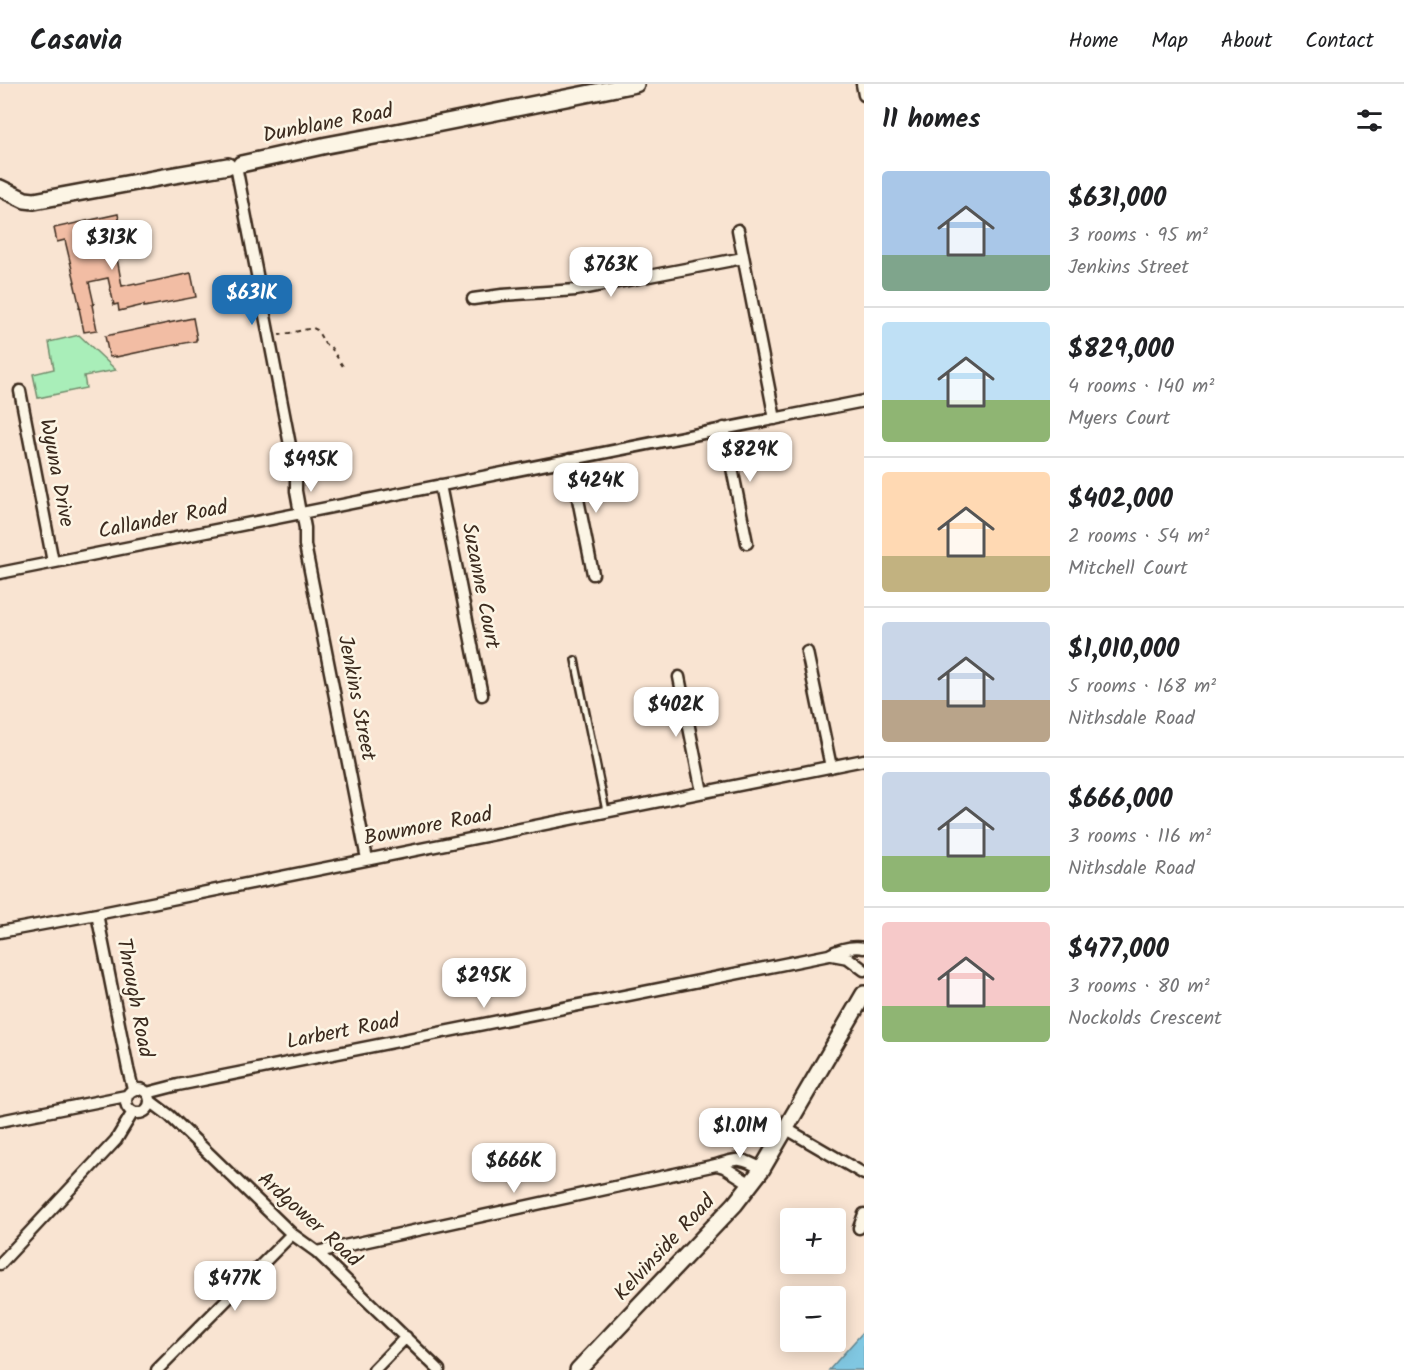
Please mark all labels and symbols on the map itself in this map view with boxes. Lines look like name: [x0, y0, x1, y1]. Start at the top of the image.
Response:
street label: Dunblane Road: [260, 95, 396, 153]
pin: $313K: [70, 220, 154, 271]
pin: $763K: [569, 247, 653, 298]
pin: $631K: [210, 275, 294, 326]
street label: Wyuna Drive: [29, 416, 83, 531]
pin: $829K: [708, 432, 792, 483]
pin: $495K: [269, 442, 353, 493]
pin: $424K: [554, 463, 638, 514]
street label: Callander Road: [95, 491, 231, 549]
street label: Suzanne Court: [452, 520, 509, 653]
street label: Jenkins Street: [328, 632, 384, 764]
pin: $402K: [634, 687, 718, 738]
street label: Bowmore Road: [361, 798, 496, 856]
street label: Through Road: [106, 936, 162, 1061]
pin: $295K: [442, 958, 526, 1009]
street label: Larbert Road: [284, 1005, 403, 1059]
pin: $1.01M: [691, 1108, 789, 1159]
pin: $666K: [472, 1143, 556, 1194]
street label: Ardgower Road: [249, 1164, 369, 1276]
street label: Kelvinside Road: [606, 1186, 724, 1309]
pin: $477K: [193, 1261, 277, 1312]

